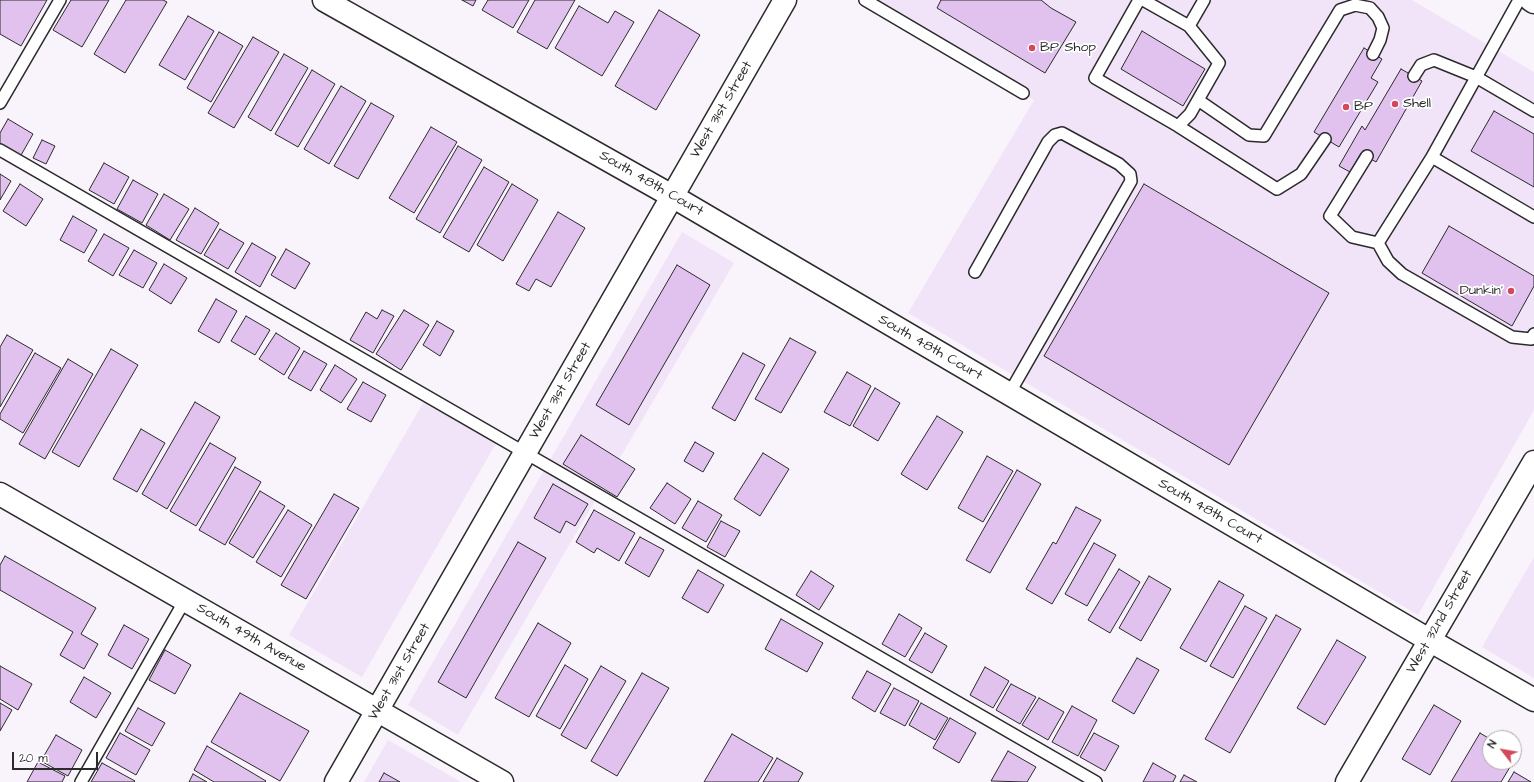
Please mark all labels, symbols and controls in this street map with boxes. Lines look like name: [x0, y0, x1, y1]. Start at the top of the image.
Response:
place label: BP Shop: [1040, 40, 1096, 56]
marker: BP Shop: [1027, 43, 1037, 53]
street label: West 31st Street: [687, 58, 757, 162]
place label: Shell: [1403, 96, 1431, 112]
place label: BP: [1354, 99, 1373, 115]
marker: Shell: [1390, 99, 1400, 109]
marker: BP: [1341, 102, 1351, 112]
street label: South 48th Court: [596, 147, 706, 221]
place label: Dunkin': [1460, 283, 1503, 299]
marker: Dunkin': [1506, 286, 1516, 296]
street label: South 48th Court: [875, 311, 985, 385]
street label: West 31st Street: [526, 339, 596, 443]
street label: South 48th Court: [1155, 475, 1265, 549]
street label: West 32nd Street: [1403, 567, 1477, 677]
street label: South 49th Avenue: [193, 600, 309, 676]
street label: West 31st Street: [365, 620, 435, 724]
north arrow: [1482, 730, 1522, 770]
text: N: [1484, 737, 1500, 751]
scale bar: [14, 744, 100, 770]
text: 20 m: [19, 750, 48, 767]

